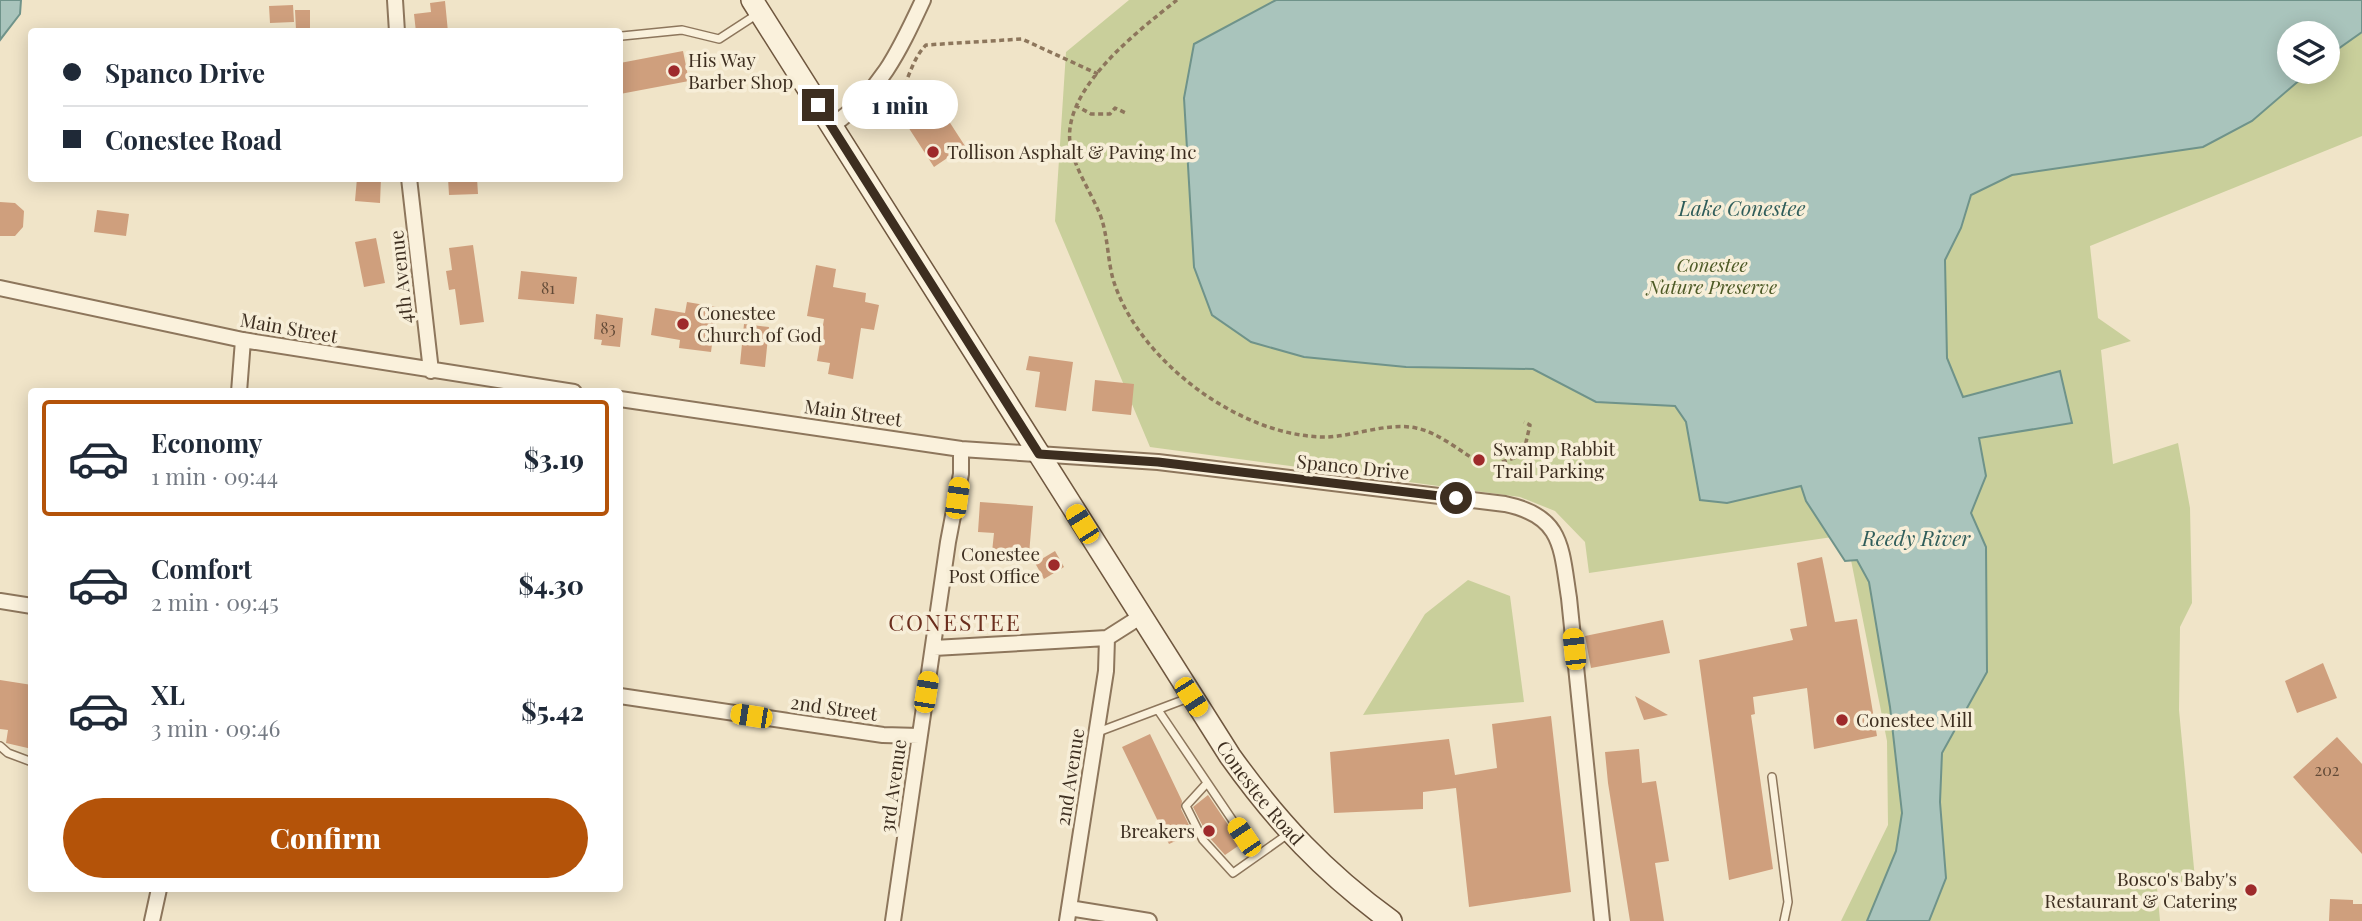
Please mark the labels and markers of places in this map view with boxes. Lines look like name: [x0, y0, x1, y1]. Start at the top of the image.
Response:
place label: His Way Barber Shop: [688, 46, 793, 94]
marker: His Way Barber Shop: [666, 63, 682, 79]
place label: Tollison Asphalt & Paving Inc: [947, 138, 1196, 164]
marker: Tollison Asphalt & Paving Inc: [925, 144, 941, 160]
place label: Conestee Church of God: [697, 299, 822, 347]
marker: Conestee Church of God: [675, 316, 691, 332]
place label: Swamp Rabbit Trail Parking: [1493, 435, 1616, 483]
marker: Swamp Rabbit Trail Parking: [1471, 452, 1487, 468]
place label: Conestee Post Office: [948, 540, 1040, 588]
marker: Conestee Post Office: [1046, 557, 1062, 573]
place label: Conestee Mill: [1856, 706, 1973, 732]
marker: Conestee Mill: [1834, 712, 1850, 728]
place label: Breakers: [1120, 817, 1195, 843]
marker: Breakers: [1201, 823, 1217, 839]
place label: Bosco's Baby's Restaurant & Catering: [2044, 865, 2237, 913]
marker: Bosco's Baby's Restaurant & Catering: [2243, 882, 2259, 898]

